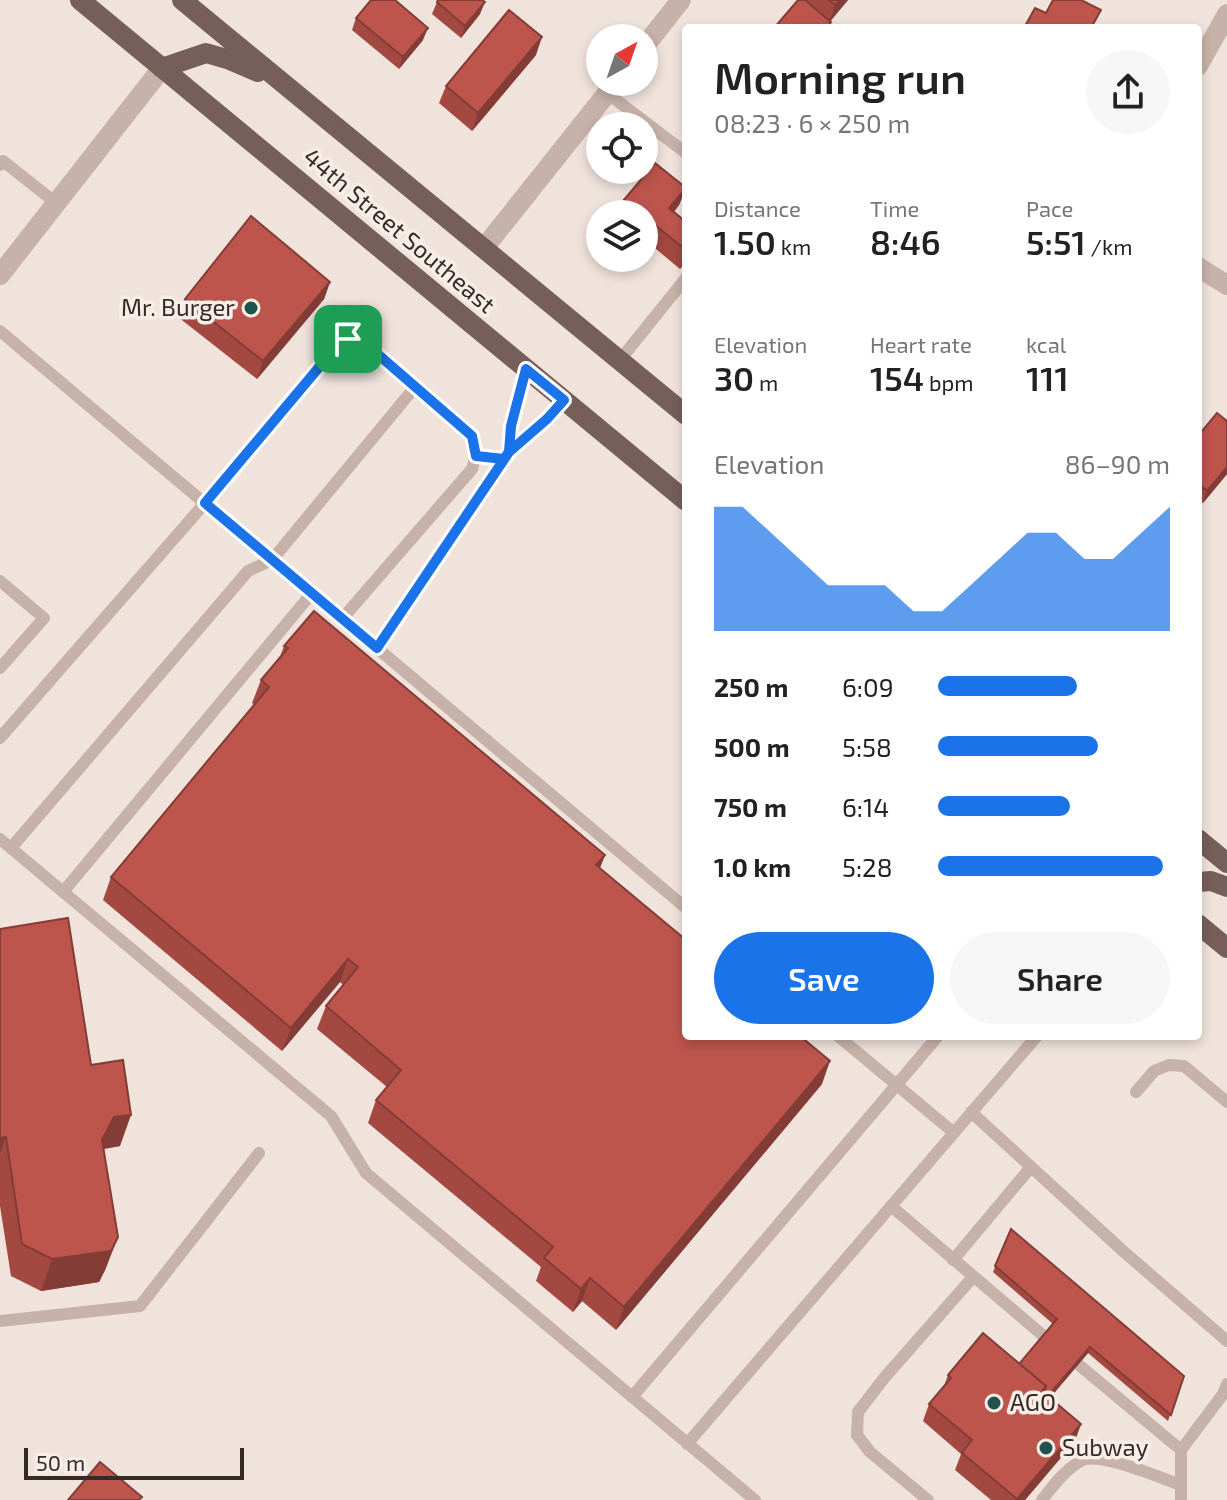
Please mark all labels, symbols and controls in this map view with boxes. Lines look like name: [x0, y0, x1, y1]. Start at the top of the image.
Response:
north arrow: [586, 24, 658, 96]
map controls: [586, 24, 658, 272]
text: Morning run: [714, 50, 966, 103]
button: share: [1086, 50, 1170, 134]
text: 08:23 · 6 × 250 m: [714, 107, 910, 138]
button: locate: [586, 112, 658, 184]
street label: 44th Street Southeast: [298, 141, 502, 319]
text: Distance: [714, 195, 801, 221]
text: Time: [870, 195, 919, 221]
text: Pace: [1026, 195, 1073, 221]
button: layers: [586, 200, 658, 272]
text: 1.50: [714, 221, 776, 262]
text: 8:46: [870, 221, 941, 262]
text: 5:51: [1026, 221, 1086, 262]
text: km: [776, 233, 811, 259]
text: /km: [1086, 233, 1132, 259]
place label: Mr. Burger: [121, 292, 235, 321]
marker: Mr. Burger: [242, 299, 260, 317]
pin: [314, 305, 382, 373]
icon: arrive: [326, 317, 370, 361]
text: Elevation: [714, 331, 807, 357]
text: Heart rate: [870, 331, 972, 357]
text: kcal: [1026, 331, 1066, 357]
text: 30: [714, 357, 754, 398]
text: 154: [870, 357, 924, 398]
text: 111: [1026, 357, 1069, 398]
text: m: [754, 369, 778, 395]
text: bpm: [924, 369, 974, 395]
text: Elevation: [714, 448, 824, 479]
text: 86–90 m: [1065, 448, 1170, 479]
text: 250 m: [714, 671, 788, 702]
text: 6:09: [842, 671, 894, 702]
text: 500 m: [714, 731, 790, 762]
text: 5:58: [842, 731, 892, 762]
text: 750 m: [714, 791, 787, 822]
text: 6:14: [842, 791, 889, 822]
text: 1.0 km: [714, 851, 791, 882]
text: 5:28: [842, 851, 892, 882]
button: Save: [714, 932, 934, 1024]
button: Share: [950, 932, 1170, 1024]
place label: AGO: [1010, 1387, 1056, 1416]
marker: AGO: [985, 1394, 1003, 1412]
place label: Subway: [1062, 1432, 1149, 1461]
marker: Subway: [1037, 1439, 1055, 1457]
scale bar: [24, 1444, 244, 1480]
text: 50 m: [36, 1449, 85, 1475]

